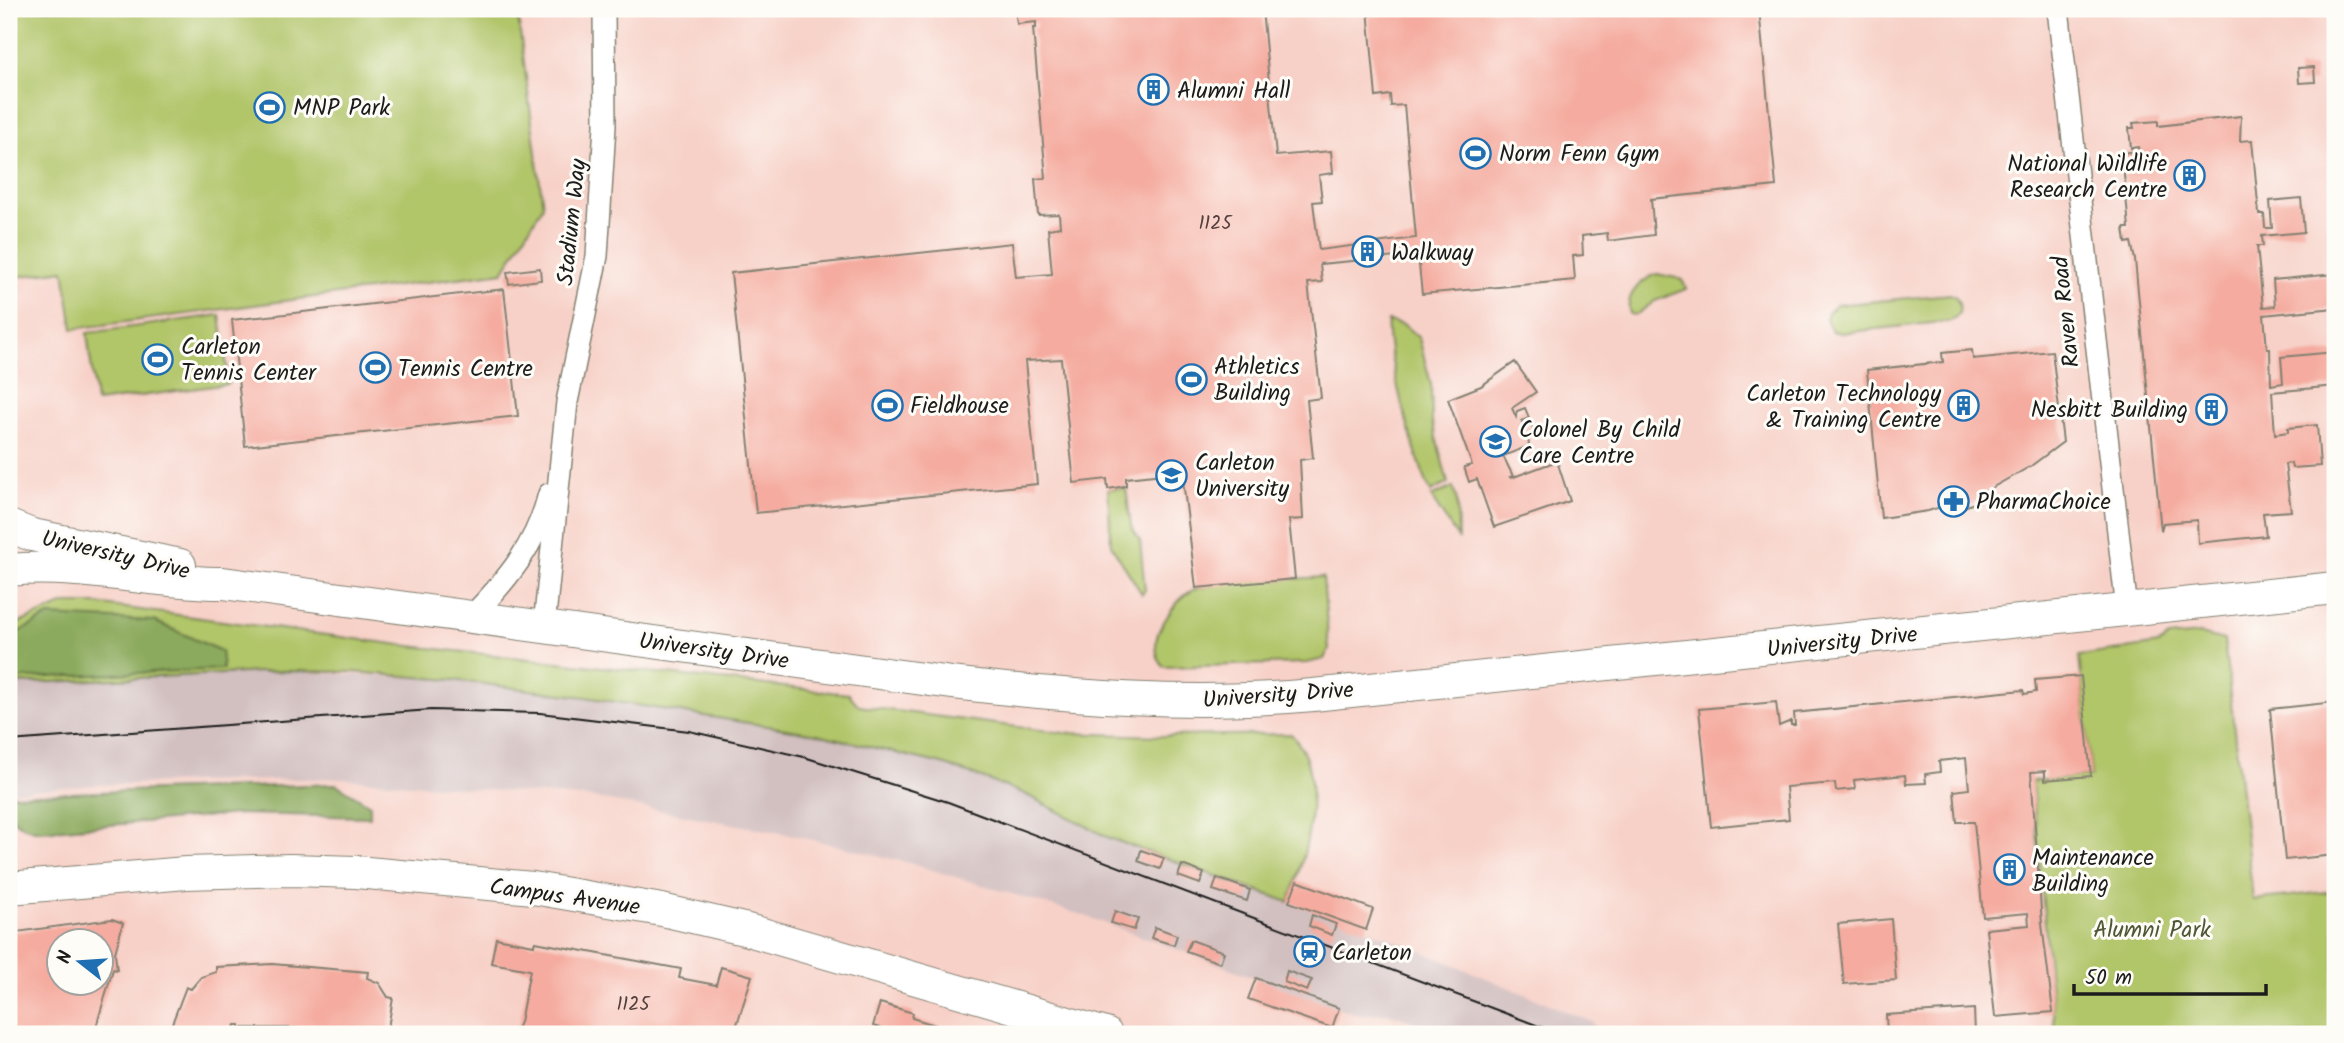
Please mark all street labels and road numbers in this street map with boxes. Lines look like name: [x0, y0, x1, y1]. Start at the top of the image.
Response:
street label: Stadium Way: [548, 157, 598, 287]
street label: Raven Road: [2043, 254, 2091, 369]
street label: University Drive: [38, 521, 193, 591]
street label: University Drive: [1765, 617, 1919, 669]
street label: University Drive: [636, 624, 791, 680]
street label: University Drive: [1201, 673, 1355, 719]
street label: Campus Avenue: [487, 870, 642, 926]

